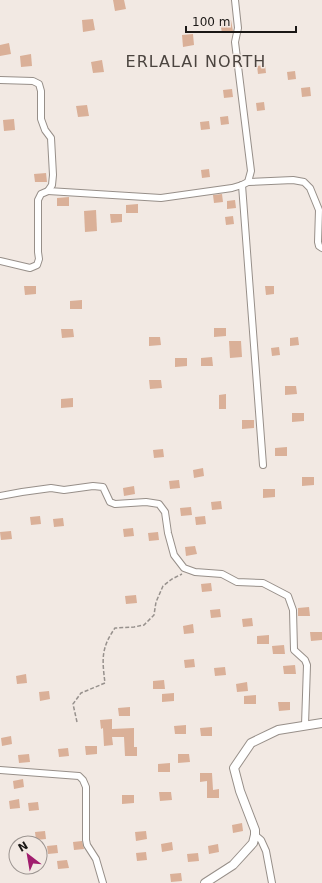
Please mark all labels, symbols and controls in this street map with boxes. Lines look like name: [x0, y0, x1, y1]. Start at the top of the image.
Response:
scale bar: [186, 8, 296, 34]
text: 100 m: [192, 15, 230, 29]
district label: ERLALAI NORTH: [126, 52, 266, 71]
north arrow: [8, 835, 48, 875]
text: N: [16, 839, 30, 855]

